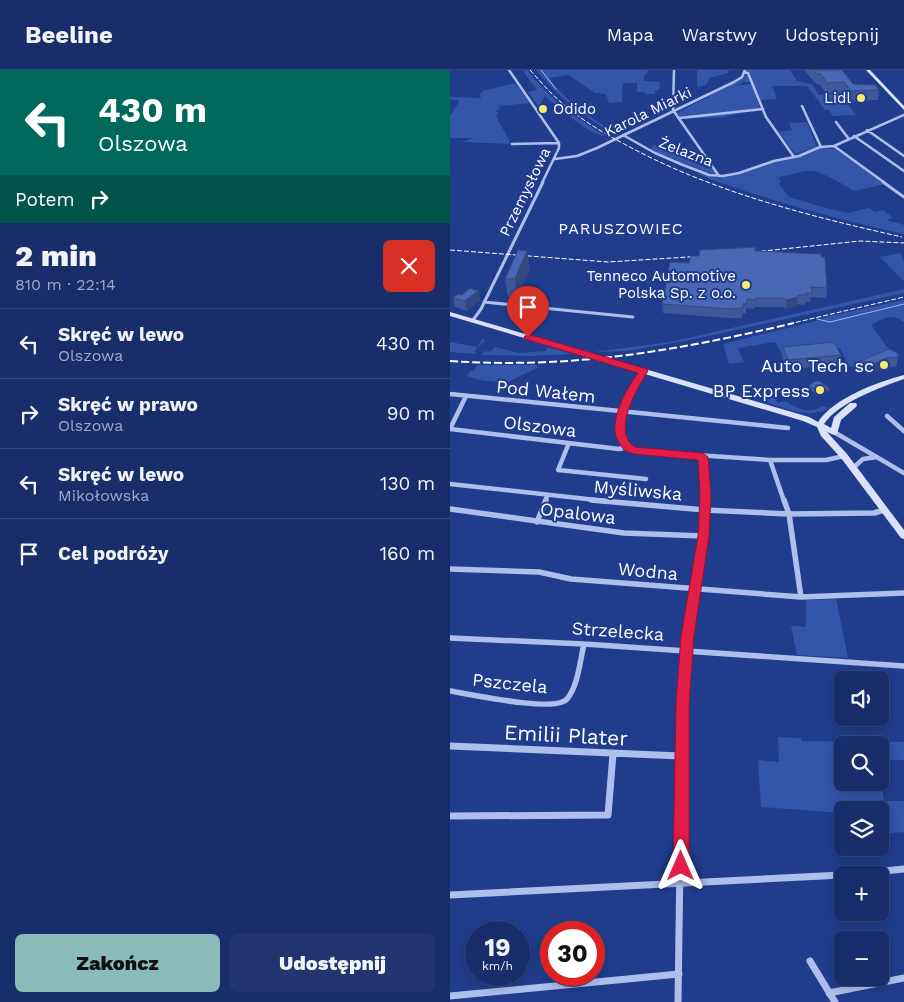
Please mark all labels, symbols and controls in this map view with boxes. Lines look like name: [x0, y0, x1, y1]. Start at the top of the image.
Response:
text: Beeline: [25, 21, 113, 49]
text: Mapa: [607, 24, 654, 45]
text: Warstwy: [682, 24, 757, 45]
text: Udostępnij: [785, 24, 879, 45]
street label: Karola Miarki: [601, 83, 695, 141]
text: 430 m: [98, 89, 207, 131]
place label: Lidl: [824, 89, 851, 107]
icon: left: [15, 90, 80, 155]
marker: Lidl: [855, 92, 867, 104]
place label: Odido: [553, 100, 596, 118]
marker: Odido: [537, 103, 549, 115]
text: Olszowa: [98, 131, 188, 156]
street label: Żelazna: [656, 133, 716, 171]
street label: Przemysłowa: [496, 144, 554, 239]
icon: right: [85, 185, 113, 213]
text: Potem: [15, 188, 75, 211]
district label: PARUSZOWIEC: [558, 219, 684, 238]
text: 2 min: [15, 238, 97, 273]
button: close: [383, 240, 435, 292]
place label: Tenneco Automotive Polska Sp. z o.o.: [587, 267, 736, 302]
text: 810 m · 22:14: [15, 275, 116, 294]
marker: Tenneco Automotive Polska Sp. z o.o.: [740, 279, 752, 291]
pin: [507, 286, 549, 337]
icon: arrive: [514, 293, 542, 321]
text: Skręć w lewo: [58, 323, 184, 346]
icon: left: [15, 330, 43, 358]
text: 430 m: [376, 332, 435, 355]
text: Olszowa: [58, 346, 123, 365]
place label: Auto Tech sc: [761, 355, 874, 376]
marker: Auto Tech sc: [878, 359, 890, 371]
street label: Pod Wałem: [495, 375, 597, 407]
place label: BP Express: [713, 380, 810, 401]
marker: BP Express: [814, 384, 826, 396]
text: Skręć w prawo: [58, 393, 198, 416]
icon: right: [15, 400, 43, 428]
text: 90 m: [387, 402, 435, 425]
street label: Olszowa: [502, 411, 578, 441]
text: Olszowa: [58, 416, 123, 435]
text: Skręć w lewo: [58, 463, 184, 486]
icon: left: [15, 470, 43, 498]
text: 130 m: [380, 472, 435, 495]
street label: Myśliwska: [593, 476, 683, 504]
text: Mikołowska: [58, 486, 149, 505]
street label: Opalowa: [539, 498, 617, 528]
icon: arrive: [15, 540, 43, 568]
text: Cel podróży: [58, 542, 168, 565]
text: 160 m: [380, 542, 435, 565]
street label: Wodna: [617, 558, 679, 584]
street label: Strzelecka: [571, 617, 665, 645]
street label: Pszczela: [471, 669, 549, 697]
map controls: [834, 671, 889, 986]
button: sound: [834, 671, 889, 726]
street label: Emilii Plater: [503, 719, 629, 751]
button: search: [834, 736, 889, 791]
button: layers: [834, 801, 889, 856]
position arrow: [654, 839, 706, 891]
button: +: [834, 866, 889, 921]
speed limit sign: 30: [540, 921, 605, 986]
button: −: [834, 931, 889, 986]
text: 19: [484, 933, 511, 962]
button: Zakończ: [15, 934, 220, 992]
button: Udostępnij: [230, 934, 435, 992]
text: km/h: [482, 959, 513, 973]

